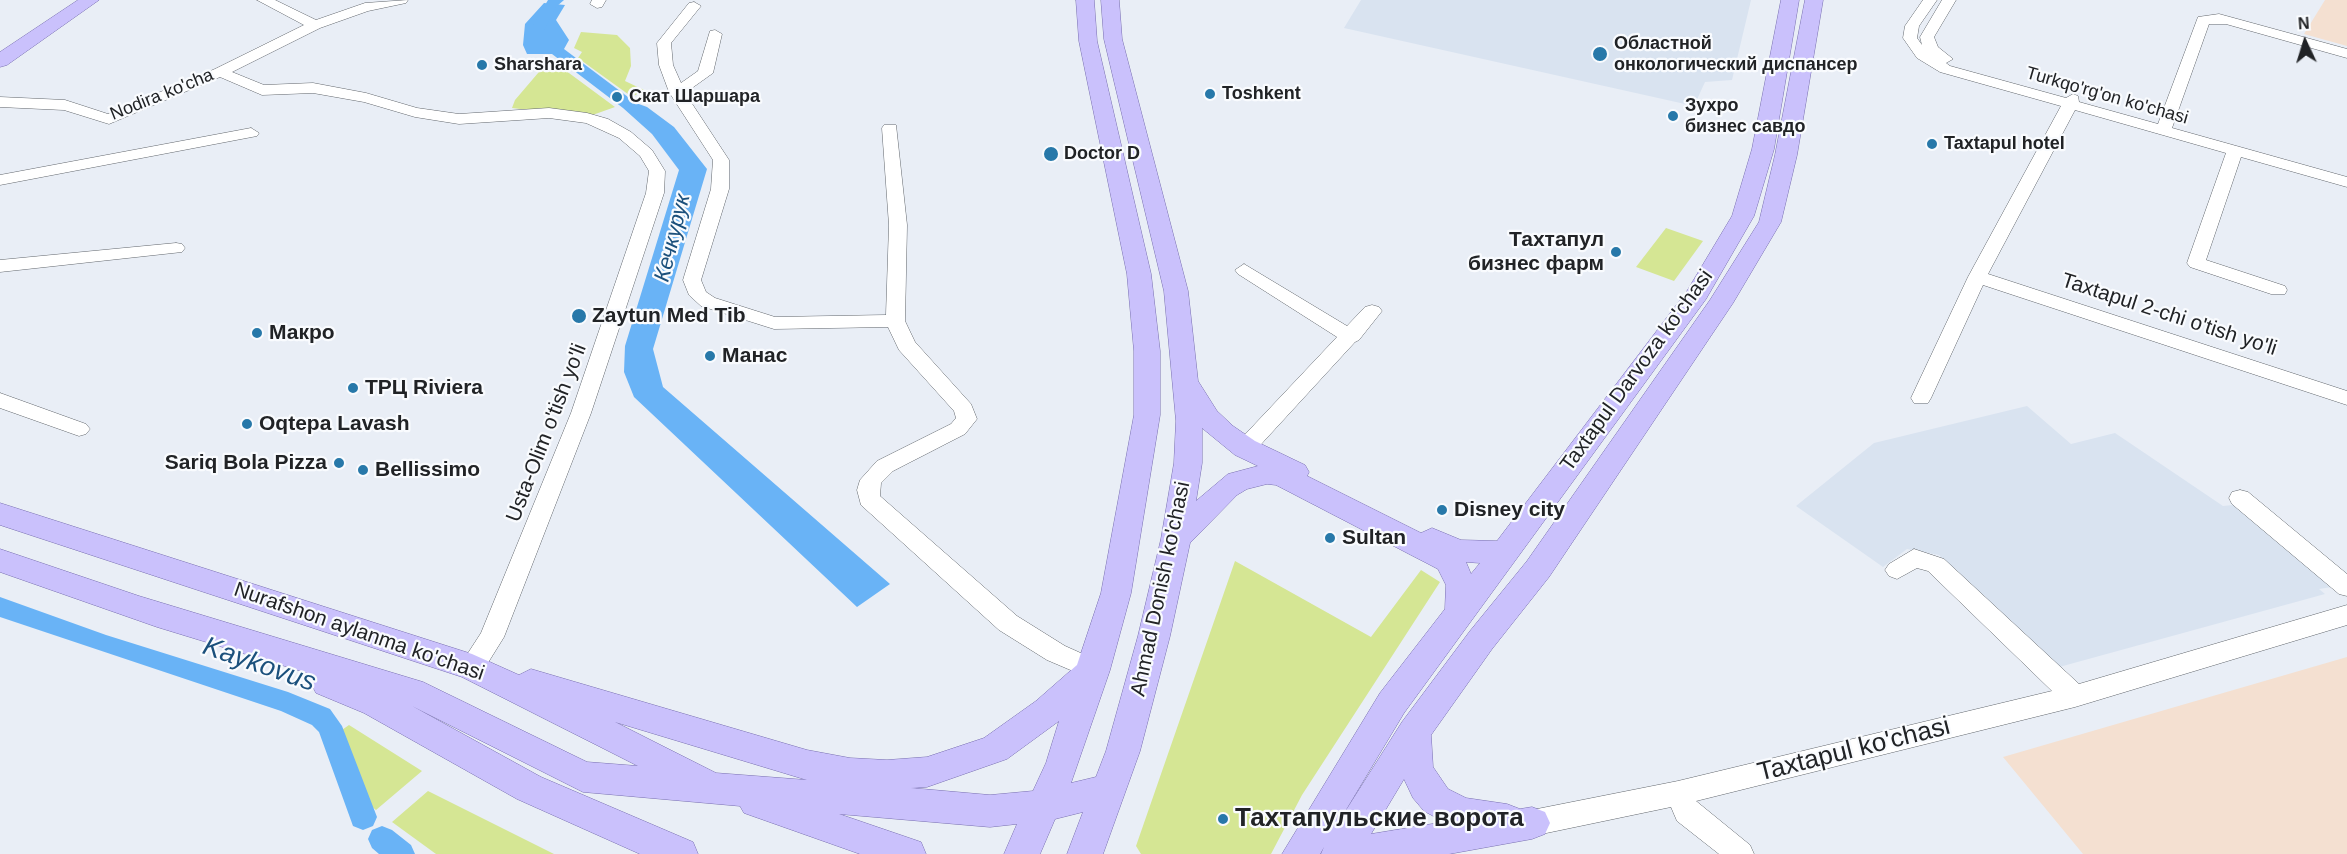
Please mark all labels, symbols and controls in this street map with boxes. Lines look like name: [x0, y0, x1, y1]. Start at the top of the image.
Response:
north arrow: [2275, 12, 2335, 72]
text: N: [2297, 15, 2310, 32]
place label: Областной онкологический диспансер: [1614, 33, 1858, 76]
marker: Областной онкологический диспансер: [1591, 45, 1609, 63]
place label: Sharshara: [494, 54, 582, 76]
marker: Sharshara: [475, 58, 489, 72]
street label: Turkqo'rg'on ko'chasi: [2023, 63, 2191, 129]
street label: Nodira ko'cha: [107, 64, 217, 126]
place label: Toshkent: [1222, 83, 1301, 105]
place label: Скат Шаршара: [629, 86, 760, 108]
marker: Toshkent: [1203, 87, 1217, 101]
marker: Скат Шаршара: [610, 90, 624, 104]
place label: Зухро бизнес савдо: [1685, 95, 1806, 138]
marker: Зухро бизнес савдо: [1666, 109, 1680, 123]
place label: Taxtapul hotel: [1944, 133, 2065, 155]
marker: Taxtapul hotel: [1925, 137, 1939, 151]
place label: Doctor D: [1064, 143, 1140, 165]
marker: Doctor D: [1042, 145, 1060, 163]
water label: Кечкурук: [649, 191, 697, 285]
place label: Тахтапул бизнес фарм: [1468, 227, 1604, 277]
marker: Тахтапул бизнес фарм: [1609, 245, 1623, 259]
street label: Taxtapul Darvoza ko'chasi: [1555, 265, 1719, 477]
street label: Taxtapul 2-chi o'tish yo'li: [2058, 268, 2280, 362]
place label: Zaytun Med Tib: [592, 303, 746, 329]
marker: Zaytun Med Tib: [570, 307, 588, 325]
place label: Макро: [269, 320, 335, 346]
marker: Макро: [250, 326, 264, 340]
street label: Usta-Olim o'tish yo'li: [501, 340, 593, 526]
place label: Манас: [722, 343, 787, 369]
marker: Манас: [703, 349, 717, 363]
place label: ТРЦ Riviera: [365, 375, 483, 401]
marker: ТРЦ Riviera: [346, 381, 360, 395]
place label: Oqtepa Lavash: [259, 411, 410, 437]
marker: Oqtepa Lavash: [240, 417, 254, 431]
place label: Sariq Bola Pizza: [165, 450, 327, 476]
marker: Sariq Bola Pizza: [332, 456, 346, 470]
place label: Bellissimo: [375, 457, 480, 483]
marker: Bellissimo: [356, 463, 370, 477]
street label: Ahmad Donish ko'chasi: [1126, 479, 1196, 699]
place label: Disney city: [1454, 497, 1565, 523]
marker: Disney city: [1435, 503, 1449, 517]
place label: Sultan: [1342, 525, 1406, 551]
marker: Sultan: [1323, 531, 1337, 545]
street label: Nurafshon aylanma ko'chasi: [230, 577, 488, 687]
water label: Kaykovus: [198, 631, 320, 699]
street label: Taxtapul ko'chasi: [1755, 711, 1953, 789]
place label: Тахтапульские ворота: [1235, 803, 1524, 835]
marker: Тахтапульские ворота: [1216, 812, 1230, 826]

